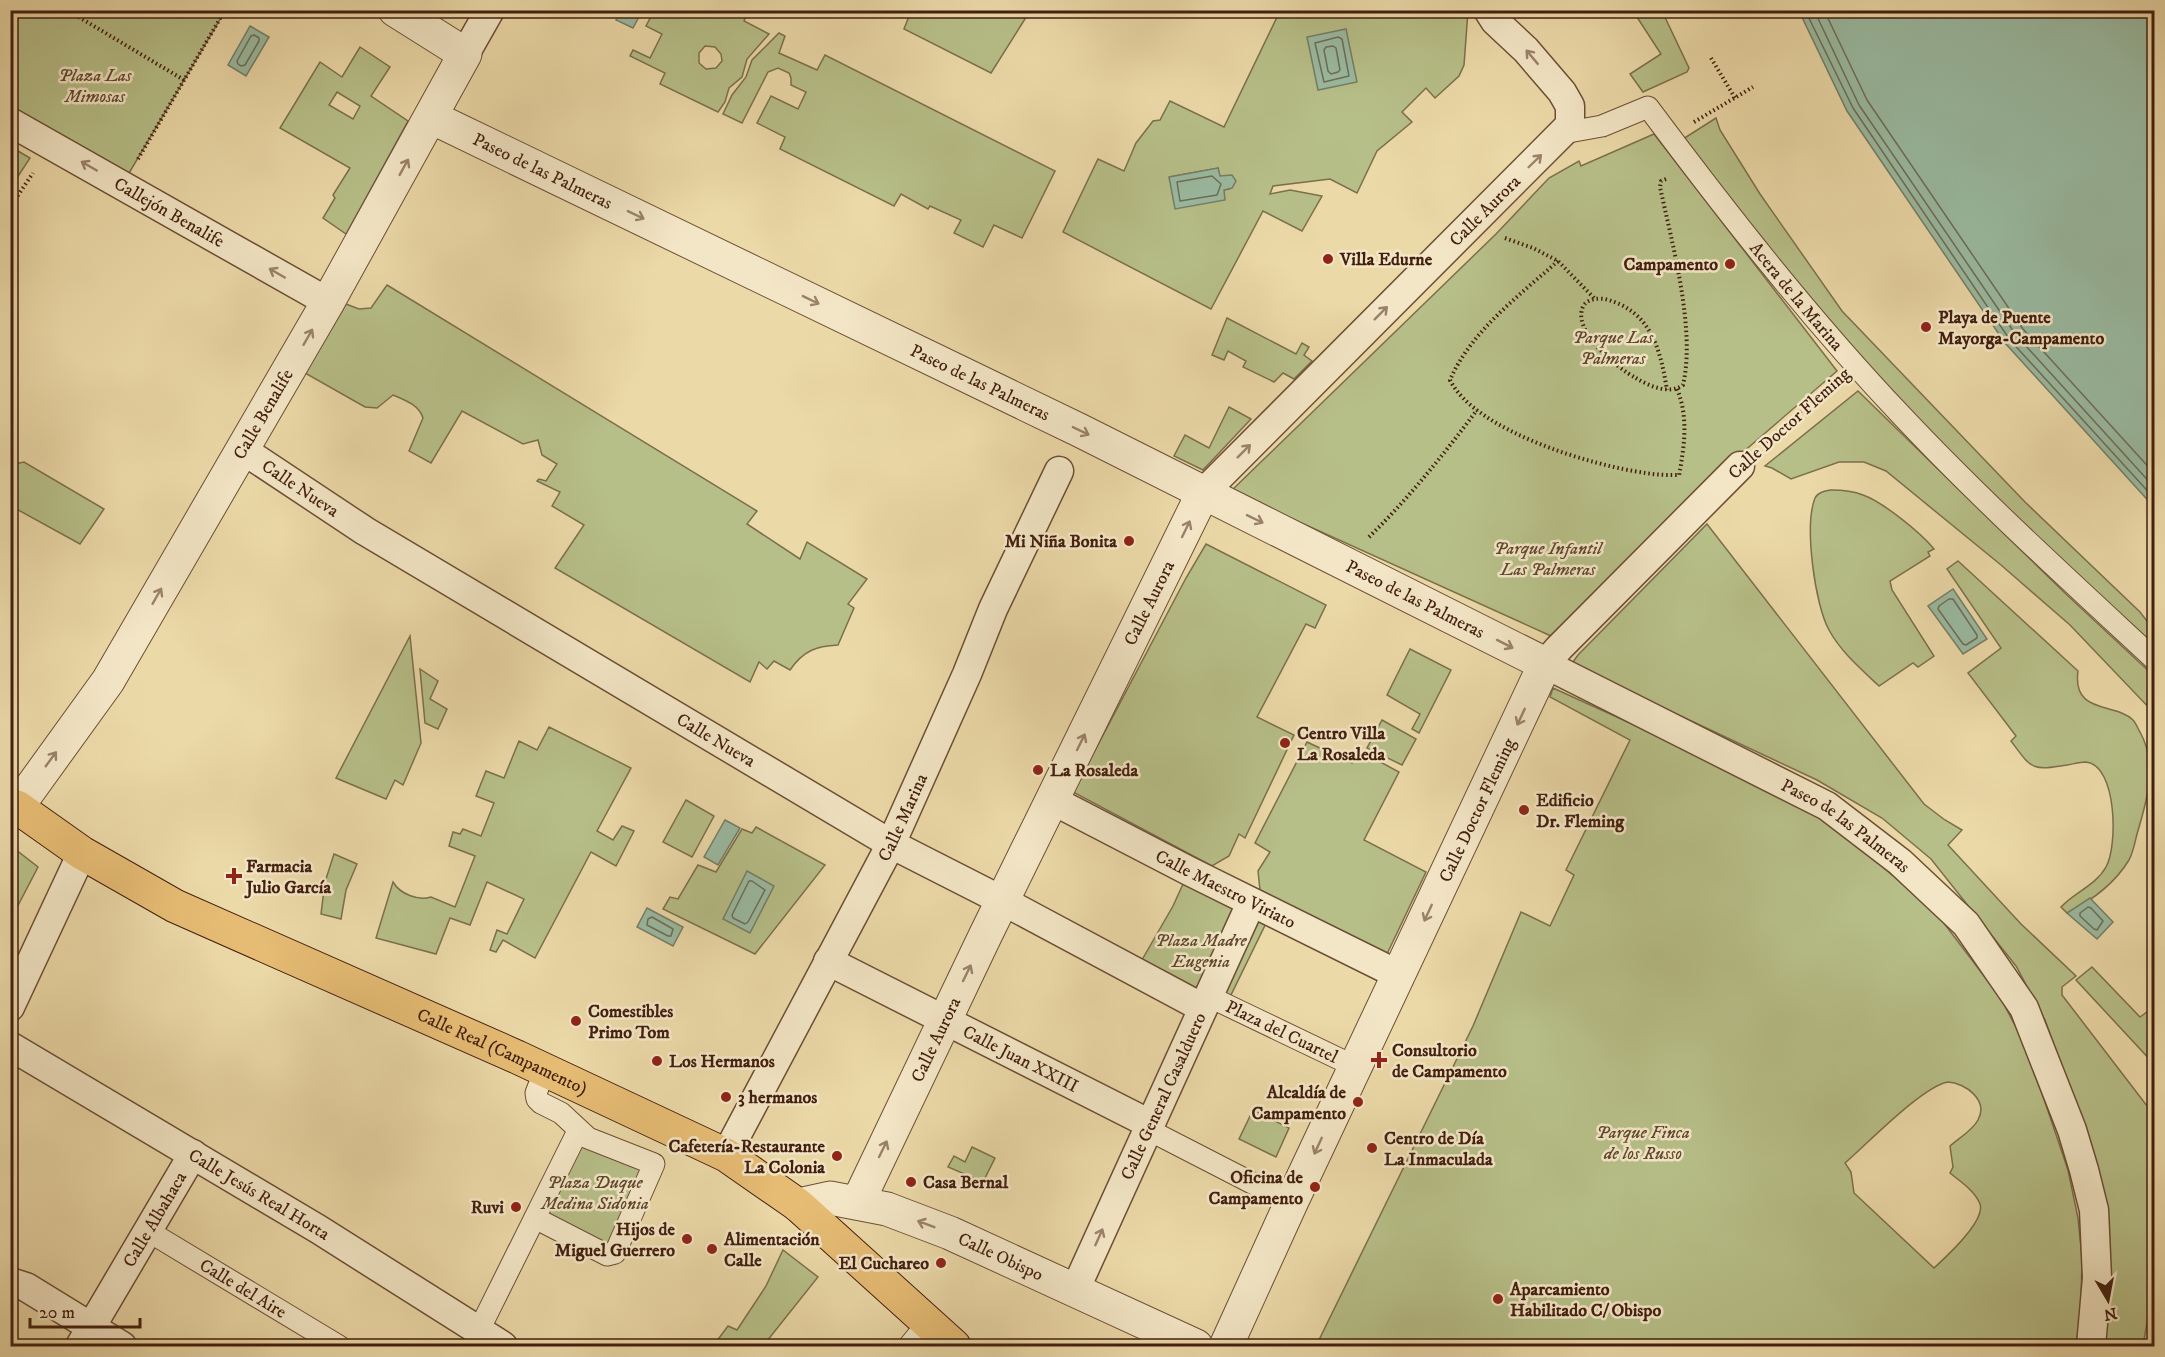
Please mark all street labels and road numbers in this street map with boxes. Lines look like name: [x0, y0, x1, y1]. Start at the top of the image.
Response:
street label: Paseo de las Palmeras: [469, 129, 616, 215]
street label: Calle Aurora: [1445, 171, 1526, 251]
street label: Callejón Benalife: [110, 173, 228, 253]
street label: Acera de la Marina: [1744, 238, 1848, 356]
street label: Paseo de las Palmeras: [907, 340, 1053, 426]
street label: Calle Doctor Fleming: [1724, 363, 1855, 484]
street label: Calle Benalife: [229, 366, 299, 464]
street label: Calle Nueva: [257, 456, 343, 523]
street label: Paseo de las Palmeras: [1342, 556, 1488, 644]
street label: Calle Aurora: [1120, 557, 1180, 649]
street label: Calle Nueva: [672, 709, 759, 773]
street label: Calle Doctor Fleming: [1435, 735, 1521, 886]
street label: Calle Marina: [874, 770, 933, 866]
street label: Paseo de las Palmeras: [1777, 775, 1914, 878]
street label: Calle Maestro Viriato: [1151, 845, 1299, 934]
street label: Calle Aurora: [907, 994, 966, 1086]
street label: Plaza del Cuartel: [1222, 996, 1342, 1069]
street label: Calle Real (Campamento): [413, 1004, 591, 1100]
street label: Calle General Casalduero: [1116, 1009, 1212, 1184]
street label: Calle Juan XXIII: [959, 1021, 1082, 1098]
street label: Calle Jesús Real Horta: [184, 1145, 334, 1246]
street label: Calle Albahaca: [119, 1168, 192, 1272]
street label: Calle Obispo: [954, 1228, 1047, 1286]
street label: Calle del Aire: [195, 1254, 290, 1324]

